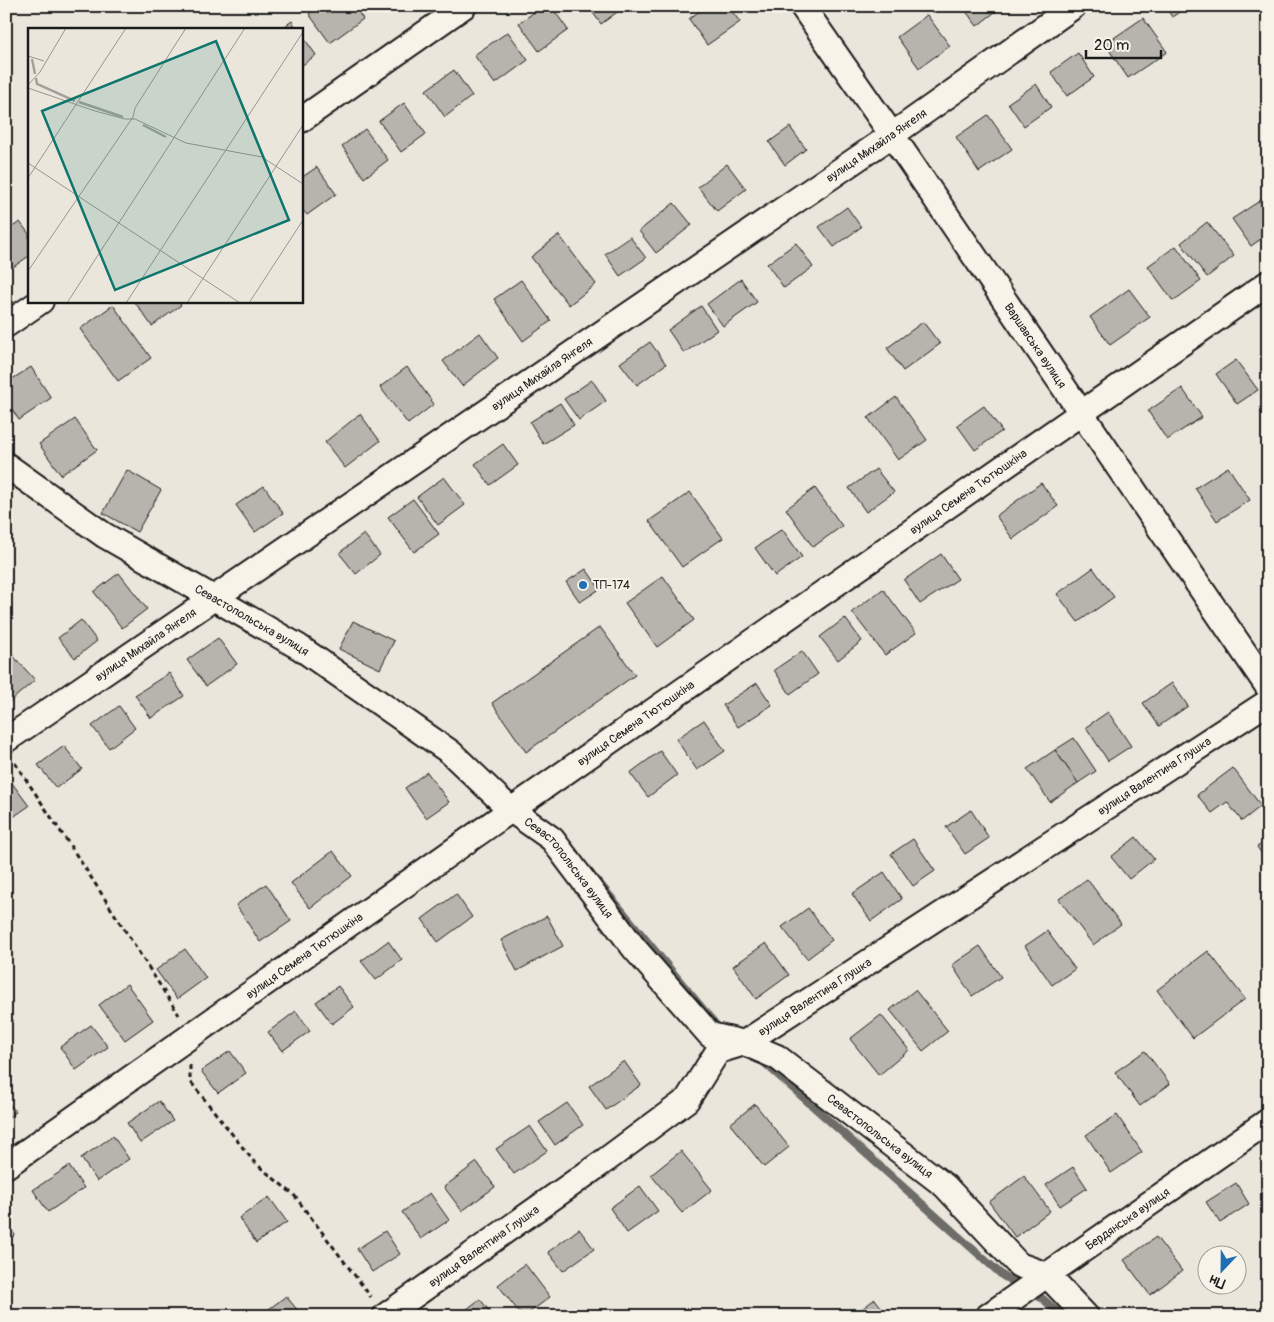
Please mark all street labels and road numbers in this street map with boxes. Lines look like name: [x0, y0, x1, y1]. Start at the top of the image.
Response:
street label: вулиця Михайла Янгеля: [823, 106, 930, 186]
street label: Варшавська вулиця: [1001, 300, 1070, 392]
street label: вулиця Михайла Янгеля: [489, 334, 596, 414]
street label: вулиця Семена Тютюшкіна: [907, 446, 1030, 538]
street label: Севастопольська вулиця: [192, 582, 312, 660]
street label: вулиця Михайла Янгеля: [92, 605, 200, 685]
street label: вулиця Семена Тютюшкіна: [575, 677, 698, 770]
street label: вулиця Валентина Глушка: [1095, 734, 1214, 819]
street label: Севастопольська вулиця: [521, 815, 616, 922]
street label: вулиця Семена Тютюшкіна: [243, 909, 366, 1002]
street label: вулиця Валентина Глушка: [756, 955, 875, 1040]
street label: Севастопольська вулиця: [824, 1091, 936, 1182]
street label: Бердянська вулиця: [1083, 1184, 1173, 1254]
street label: вулиця Валентина Глушка: [426, 1202, 543, 1291]

